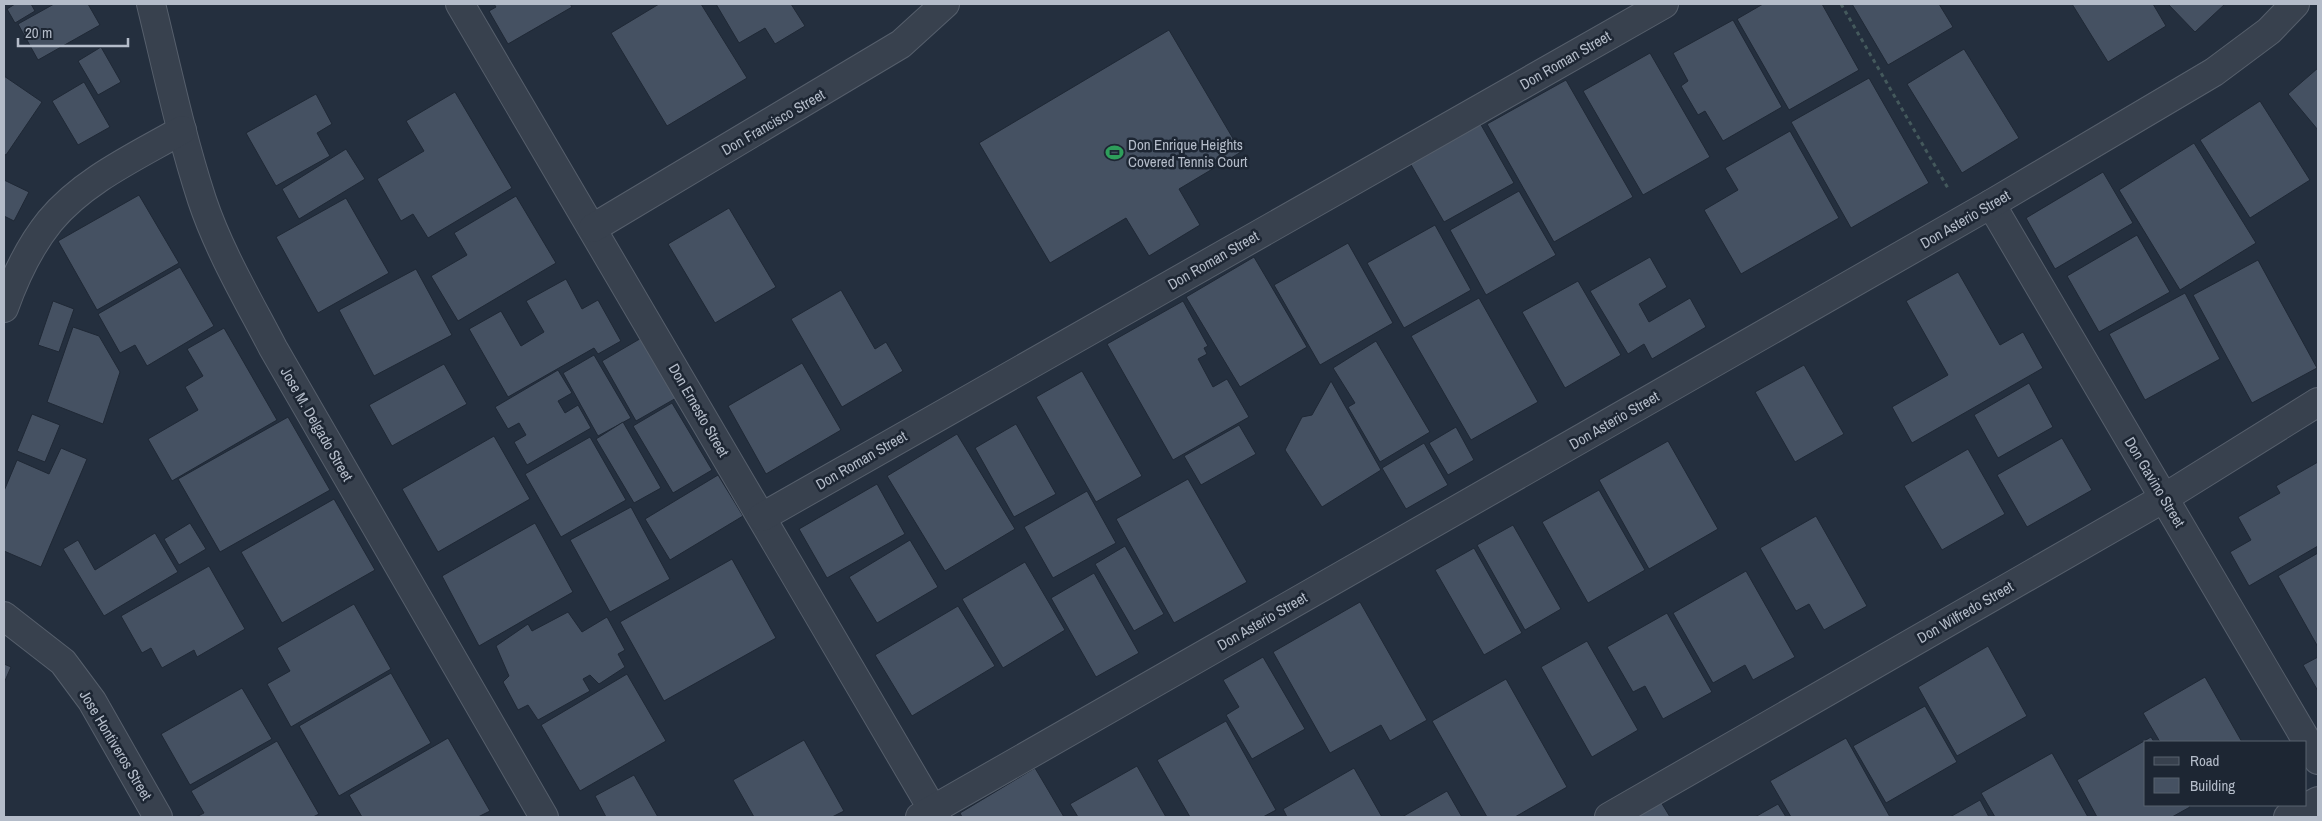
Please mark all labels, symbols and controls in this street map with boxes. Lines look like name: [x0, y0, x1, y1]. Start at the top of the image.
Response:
scale bar: [18, 15, 128, 47]
text: 20 m: [25, 22, 52, 43]
street label: Don Roman Street: [1516, 25, 1615, 95]
street label: Don Francisco Street: [717, 84, 829, 160]
place label: Don Enrique Heights Covered Tennis Court: [1128, 134, 1248, 172]
sports icon: Don Enrique Heights Covered Tennis Court: [1104, 143, 1124, 163]
street label: Don Asterio Street: [1916, 184, 2014, 253]
street label: Don Roman Street: [1164, 225, 1263, 295]
street label: Don Ernesto Street: [664, 359, 735, 461]
street label: Jose M. Delgado Street: [276, 363, 359, 485]
street label: Don Asterio Street: [1565, 385, 1663, 454]
street label: Don Roman Street: [812, 425, 911, 495]
street label: Don Gavino Street: [2120, 433, 2191, 532]
street label: Don Wilfredo Street: [1913, 576, 2018, 648]
street label: Don Asterio Street: [1213, 586, 1311, 655]
street label: Jose Hontiveros Street: [75, 686, 158, 805]
legend: [2144, 741, 2307, 806]
text: Road: [2190, 750, 2219, 771]
text: Building: [2190, 775, 2235, 796]

